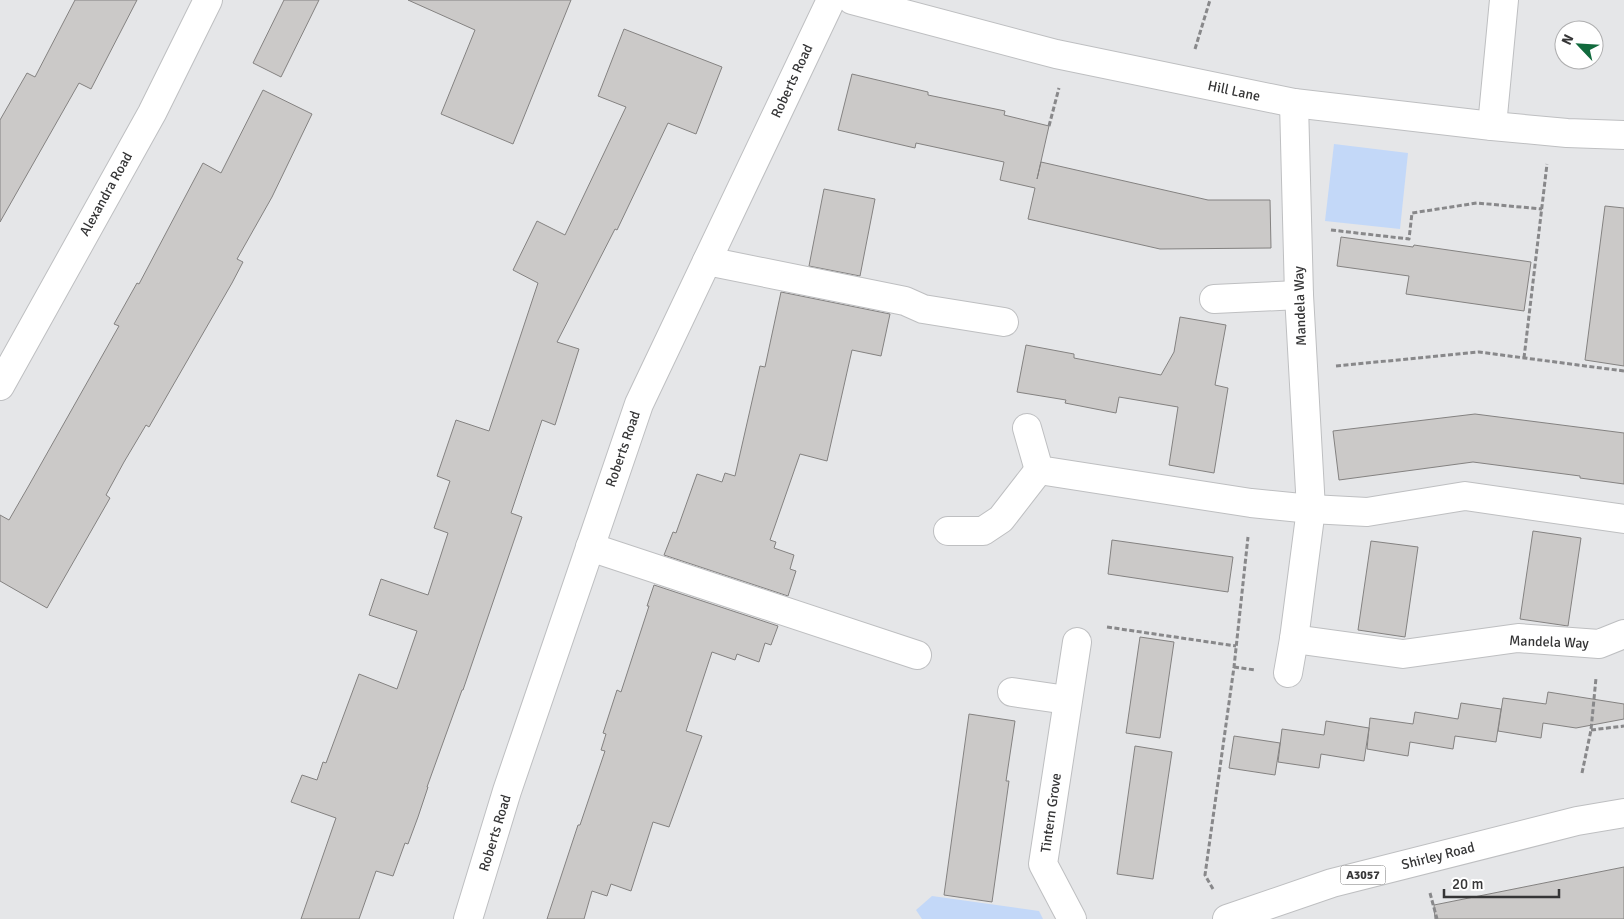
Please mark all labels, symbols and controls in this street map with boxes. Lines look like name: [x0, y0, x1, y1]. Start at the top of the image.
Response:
north arrow: [1554, 20, 1604, 70]
text: N: [1558, 32, 1577, 48]
street label: Roberts Road: [768, 41, 816, 121]
street label: Hill Lane: [1206, 77, 1262, 105]
street label: Alexandra Road: [76, 149, 136, 239]
street label: Mandela Way: [1290, 265, 1310, 346]
street label: Roberts Road: [602, 409, 644, 489]
street label: Mandela Way: [1509, 632, 1590, 652]
street label: Tintern Grove: [1037, 772, 1065, 854]
street label: Roberts Road: [475, 793, 515, 873]
street label: Shirley Road: [1400, 839, 1476, 873]
road number: A3057: [1340, 866, 1386, 884]
scale bar: [1444, 866, 1559, 898]
text: 20 m: [1452, 875, 1483, 893]

